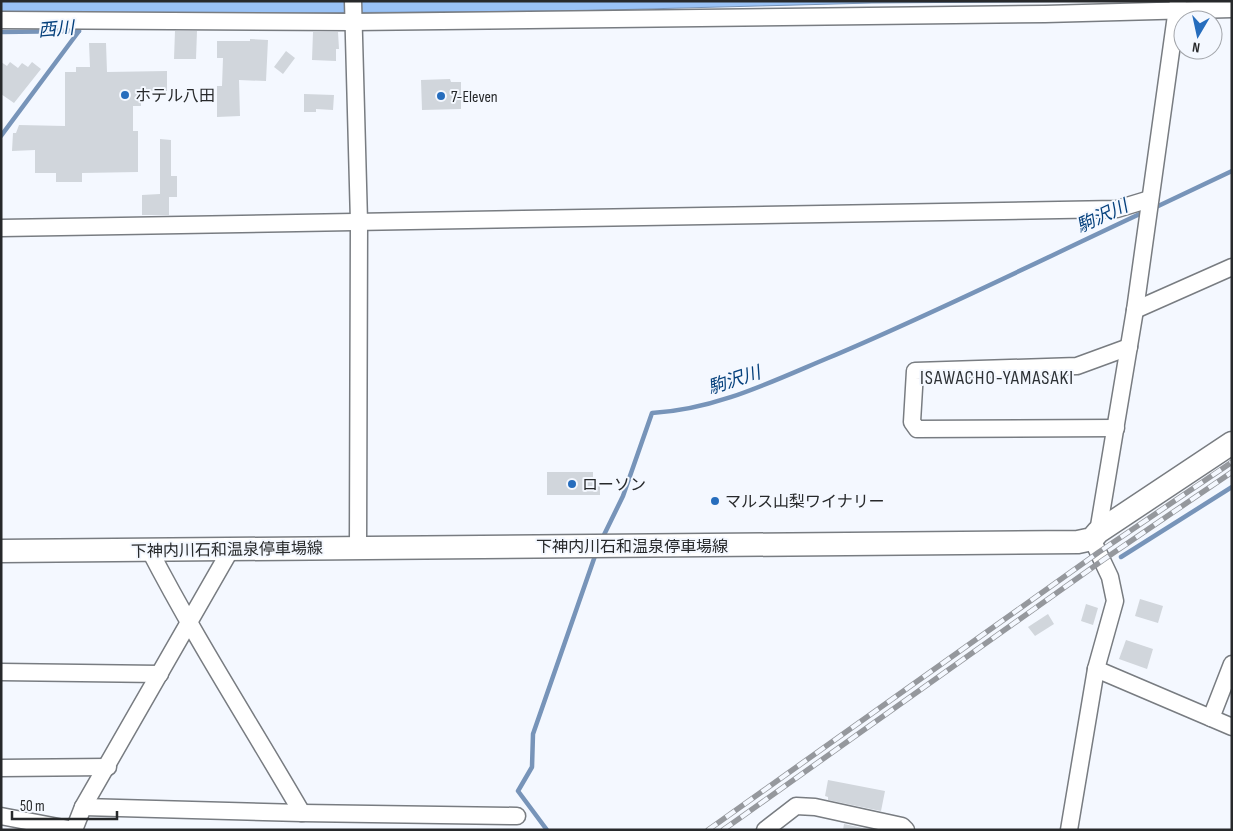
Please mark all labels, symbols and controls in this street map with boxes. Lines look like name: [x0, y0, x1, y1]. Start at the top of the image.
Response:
north arrow: [1173, 10, 1223, 60]
water label: 西川: [37, 17, 77, 42]
text: N: [1191, 38, 1201, 56]
place label: ホテル八田: [135, 87, 215, 106]
place label: 7-Eleven: [451, 88, 498, 107]
marker: ホテル八田: [119, 89, 131, 101]
marker: 7-Eleven: [435, 90, 447, 102]
water label: 駒沢川: [1073, 195, 1133, 237]
water label: 駒沢川: [705, 362, 765, 399]
district label: ISAWACHO-YAMASAKI: [920, 367, 1074, 390]
place label: ローソン: [582, 476, 646, 495]
marker: ローソン: [566, 478, 578, 490]
place label: マルス山梨ワイナリー: [725, 493, 885, 512]
marker: マルス山梨ワイナリー: [709, 495, 721, 507]
street label: 下神内川石和温泉停車場線: [536, 538, 728, 557]
street label: 下神内川石和温泉停車場線: [131, 539, 323, 562]
scale bar: [12, 788, 118, 820]
text: 50 m: [20, 797, 45, 816]

